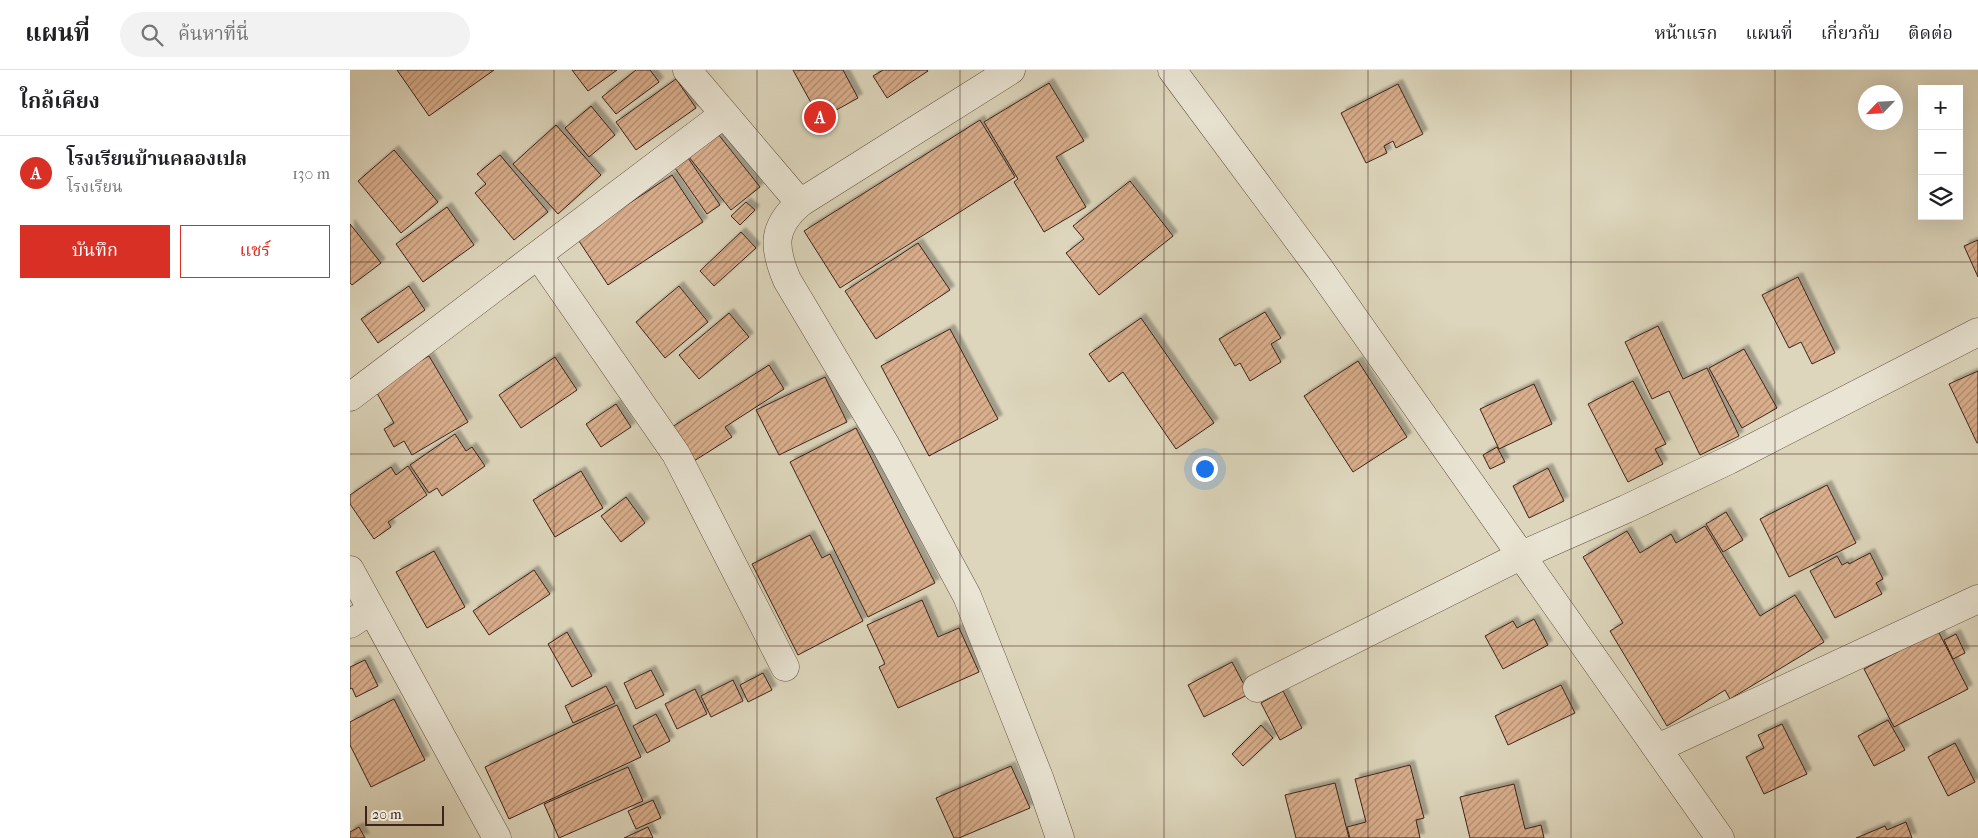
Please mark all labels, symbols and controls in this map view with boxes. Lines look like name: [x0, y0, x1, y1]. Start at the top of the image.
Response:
search box: [120, 12, 470, 57]
text: แผนที่: [25, 19, 90, 47]
icon: search: [138, 21, 166, 49]
text: ค้นหาที่นี่: [178, 23, 249, 45]
text: หน้าแรก: [1654, 23, 1717, 44]
text: แผนที่: [1745, 23, 1793, 44]
text: เกี่ยวกับ: [1821, 23, 1880, 44]
text: ติดต่อ: [1908, 23, 1953, 44]
north arrow: [1858, 85, 1903, 130]
map controls: [1918, 85, 1963, 220]
button: +: [1918, 85, 1963, 130]
text: ใกล้เคียง: [20, 89, 100, 113]
pin: A: [804, 98, 836, 136]
button: −: [1918, 130, 1963, 175]
text: โรงเรียนบ้านคลองเปล: [67, 148, 247, 170]
text: A: [31, 164, 41, 183]
text: 130 m: [292, 164, 330, 183]
button: layers: [1918, 175, 1963, 220]
text: โรงเรียน: [67, 177, 123, 196]
button: บันทึก: [20, 225, 170, 278]
button: แชร์: [180, 225, 330, 278]
your location: [1192, 456, 1218, 482]
scale bar: [365, 803, 444, 826]
text: 20 m: [372, 806, 402, 823]

